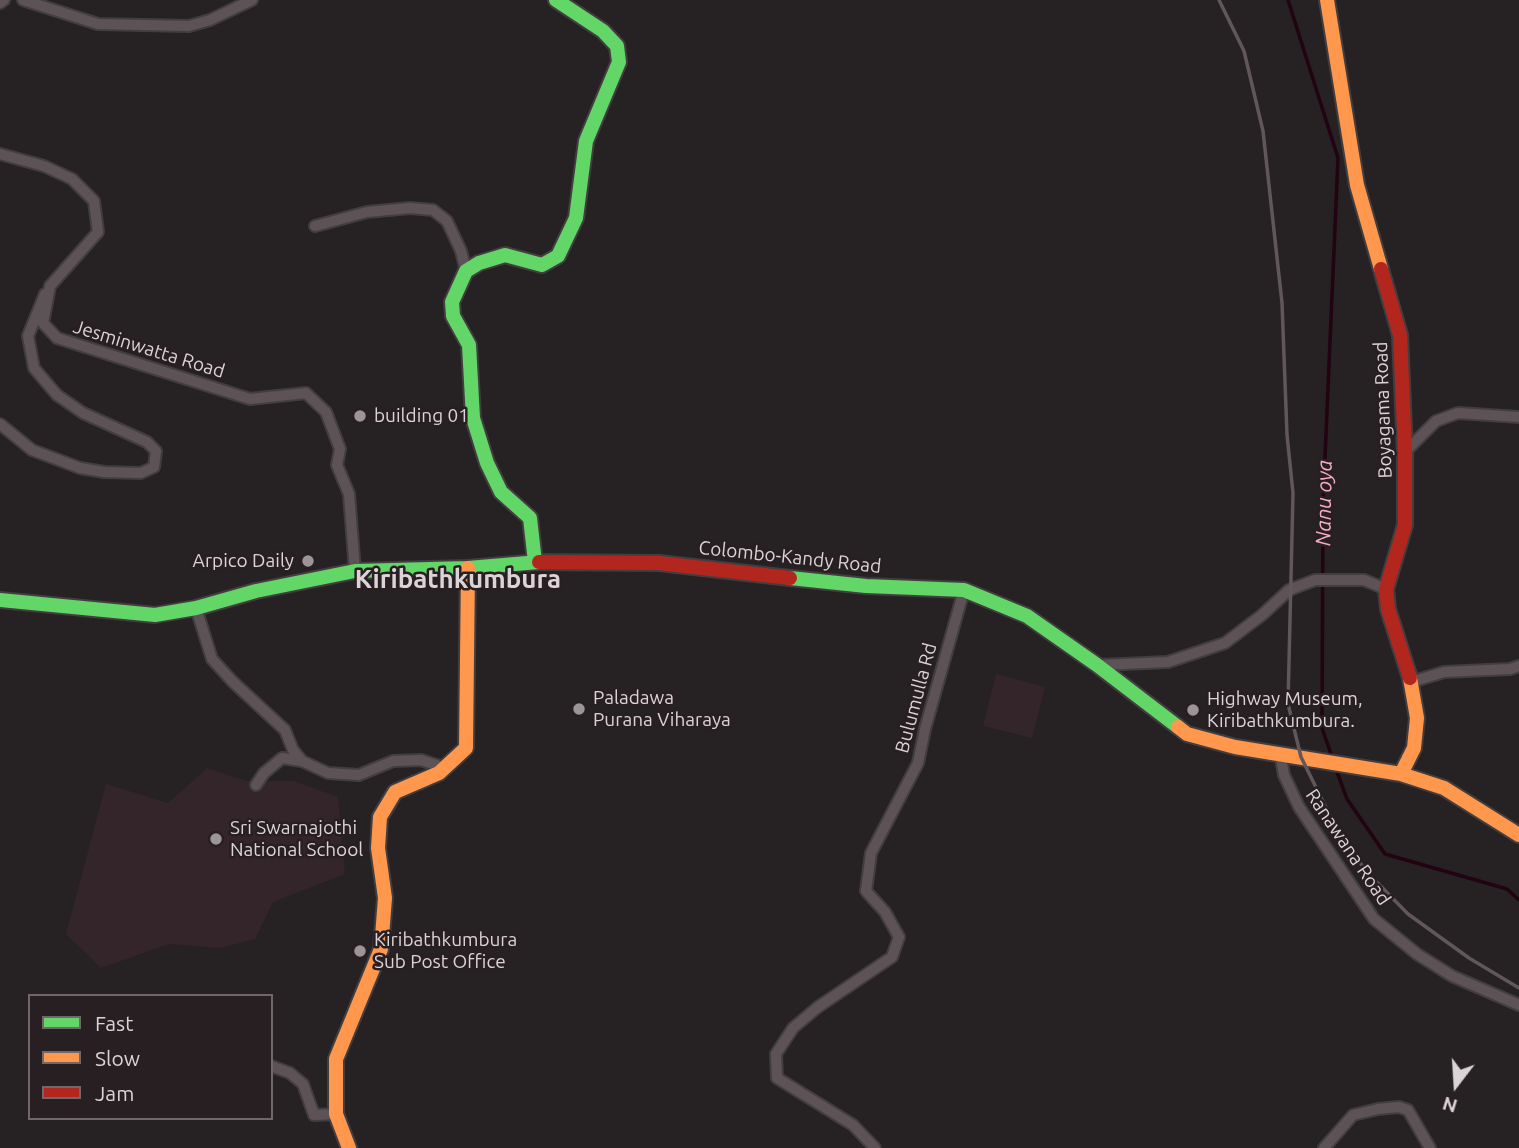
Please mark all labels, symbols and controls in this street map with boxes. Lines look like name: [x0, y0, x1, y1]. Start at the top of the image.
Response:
street label: Jesminwatta Road: [70, 315, 228, 383]
street label: Boyagama Road: [1369, 341, 1397, 479]
place label: building 01: [374, 405, 469, 427]
marker: building 01: [352, 408, 368, 424]
water label: Nanu oya: [1311, 460, 1337, 546]
street label: Colombo-Kandy Road: [698, 536, 882, 578]
place label: Arpico Daily: [193, 550, 294, 572]
marker: Arpico Daily: [300, 553, 316, 569]
district label: Kiribathkumbura: [355, 563, 561, 595]
street label: Bulumulla Rd: [890, 640, 942, 756]
place label: Paladawa Purana Viharaya: [593, 687, 731, 731]
place label: Highway Museum, Kiribathkumbura.: [1207, 688, 1363, 732]
marker: Paladawa Purana Viharaya: [571, 701, 587, 717]
marker: Highway Museum, Kiribathkumbura.: [1185, 702, 1201, 718]
street label: Ranawana Road: [1301, 784, 1395, 910]
place label: Sri Swarnajothi National School: [230, 817, 363, 861]
marker: Sri Swarnajothi National School: [208, 831, 224, 847]
place label: Kiribathkumbura Sub Post Office: [374, 929, 517, 973]
marker: Kiribathkumbura Sub Post Office: [352, 943, 368, 959]
legend: [28, 994, 273, 1120]
text: Fast: [95, 1011, 133, 1035]
text: Slow: [95, 1046, 140, 1070]
north arrow: [1421, 1050, 1491, 1120]
text: Jam: [95, 1081, 134, 1105]
text: N: [1440, 1092, 1460, 1118]

